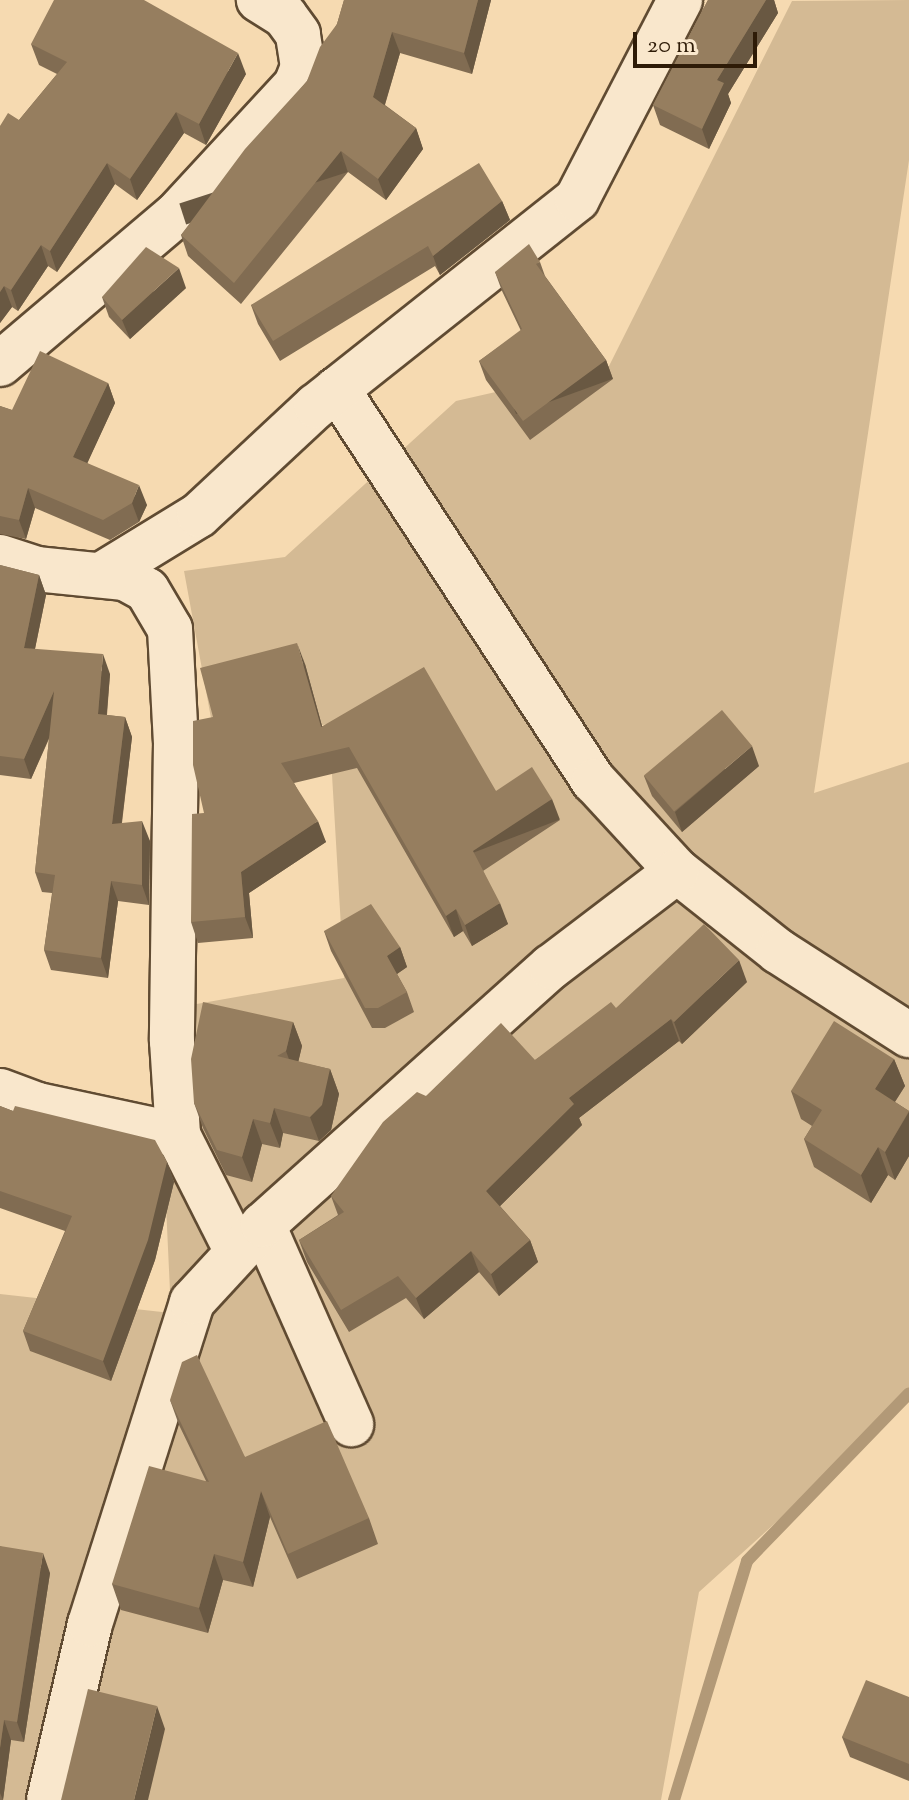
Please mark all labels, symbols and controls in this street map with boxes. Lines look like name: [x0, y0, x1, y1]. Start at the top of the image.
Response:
scale bar: [637, 16, 761, 66]
text: 20 m: [647, 29, 696, 63]

